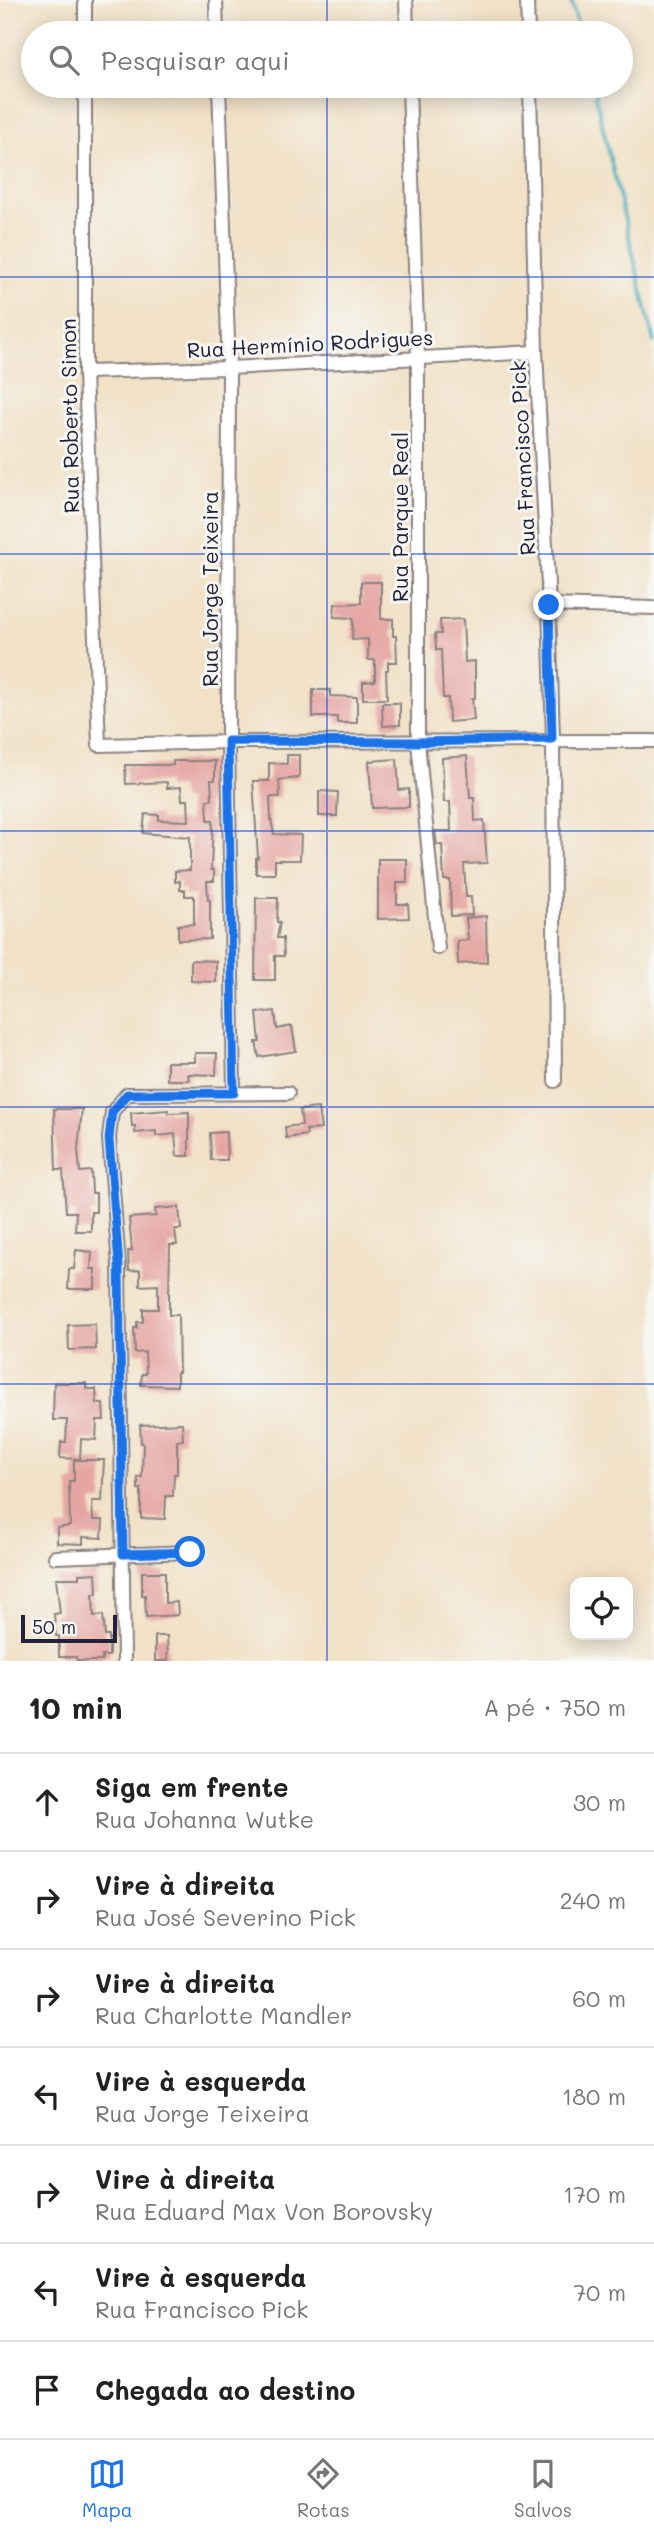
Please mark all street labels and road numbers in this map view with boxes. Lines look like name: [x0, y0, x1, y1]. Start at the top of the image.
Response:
street label: Rua Roberto Simon: [54, 318, 84, 514]
street label: Rua Hermínio Rodrigues: [186, 323, 434, 363]
street label: Rua Francisco Pick: [503, 360, 541, 556]
street label: Rua Parque Real: [386, 432, 413, 602]
street label: Rua Jorge Teixeira: [196, 491, 223, 687]

